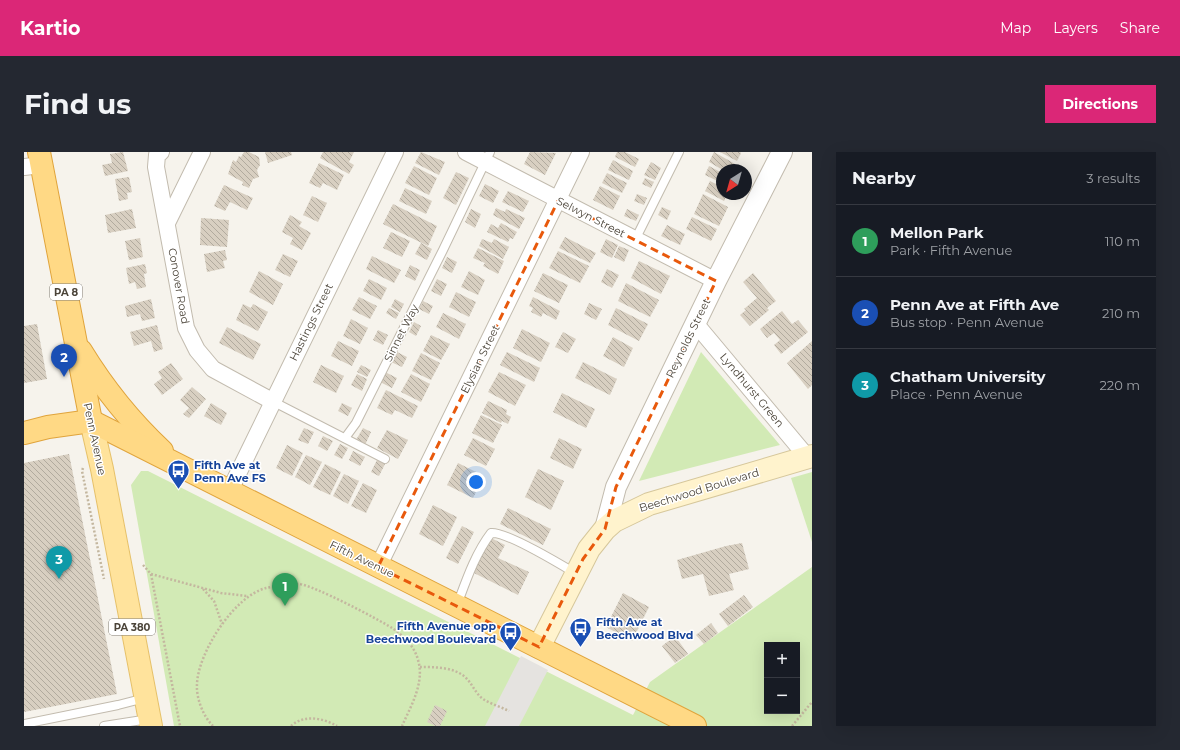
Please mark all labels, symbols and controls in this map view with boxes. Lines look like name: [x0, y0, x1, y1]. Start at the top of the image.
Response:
text: Kartio: [20, 17, 80, 40]
text: Map: [1000, 19, 1031, 37]
text: Layers: [1053, 19, 1098, 37]
text: Share: [1120, 19, 1160, 37]
button: Directions: [1045, 85, 1156, 123]
text: Find us: [24, 87, 131, 121]
north arrow: [716, 164, 752, 200]
text: Nearby: [852, 168, 916, 188]
text: 3 results: [1086, 170, 1140, 186]
street label: Selwyn Street: [554, 194, 628, 241]
text: Mellon Park: [890, 223, 984, 242]
text: 1: [862, 233, 868, 249]
text: 110 m: [1105, 233, 1140, 249]
text: Park · Fifth Avenue: [890, 242, 1012, 258]
street label: Conover Road: [165, 247, 193, 325]
street label: Hastings Street: [286, 280, 336, 363]
road number: PA 8: [50, 284, 82, 300]
street label: Reynolds Street: [663, 295, 714, 380]
text: Penn Ave at Fifth Ave: [890, 295, 1059, 314]
street label: Sinnet Way: [381, 302, 421, 364]
text: 2: [861, 305, 869, 321]
text: 210 m: [1102, 305, 1140, 321]
text: Bus stop · Penn Avenue: [890, 314, 1044, 330]
street label: Elysian Street: [457, 322, 503, 396]
pin: 2: [51, 344, 77, 377]
street label: Lyndhurst Green: [717, 350, 787, 430]
text: Chatham University: [890, 367, 1046, 386]
text: 3: [861, 377, 869, 393]
text: 220 m: [1099, 377, 1140, 393]
text: Place · Penn Avenue: [890, 386, 1023, 402]
street label: Penn Avenue: [80, 402, 110, 477]
bus stop icon: Fifth Ave at Penn Ave FS: [166, 458, 192, 491]
place label: Fifth Ave at Penn Ave FS: [194, 458, 266, 485]
street label: Beechwood Boulevard: [637, 465, 761, 515]
your location: [466, 472, 486, 492]
street label: Fifth Avenue: [327, 537, 397, 581]
pin: 3: [46, 546, 72, 579]
pin: 1: [272, 573, 298, 606]
bus stop icon: Fifth Ave at Beechwood Blvd: [567, 615, 593, 648]
place label: Fifth Ave at Beechwood Blvd: [596, 615, 693, 642]
road number: PA 380: [109, 619, 155, 635]
place label: Fifth Avenue opp Beechwood Boulevard: [366, 619, 496, 646]
bus stop icon: Fifth Avenue opp Beechwood Boulevard: [498, 619, 524, 652]
map controls: [764, 642, 800, 714]
button: +: [764, 642, 800, 678]
button: −: [764, 678, 800, 714]

